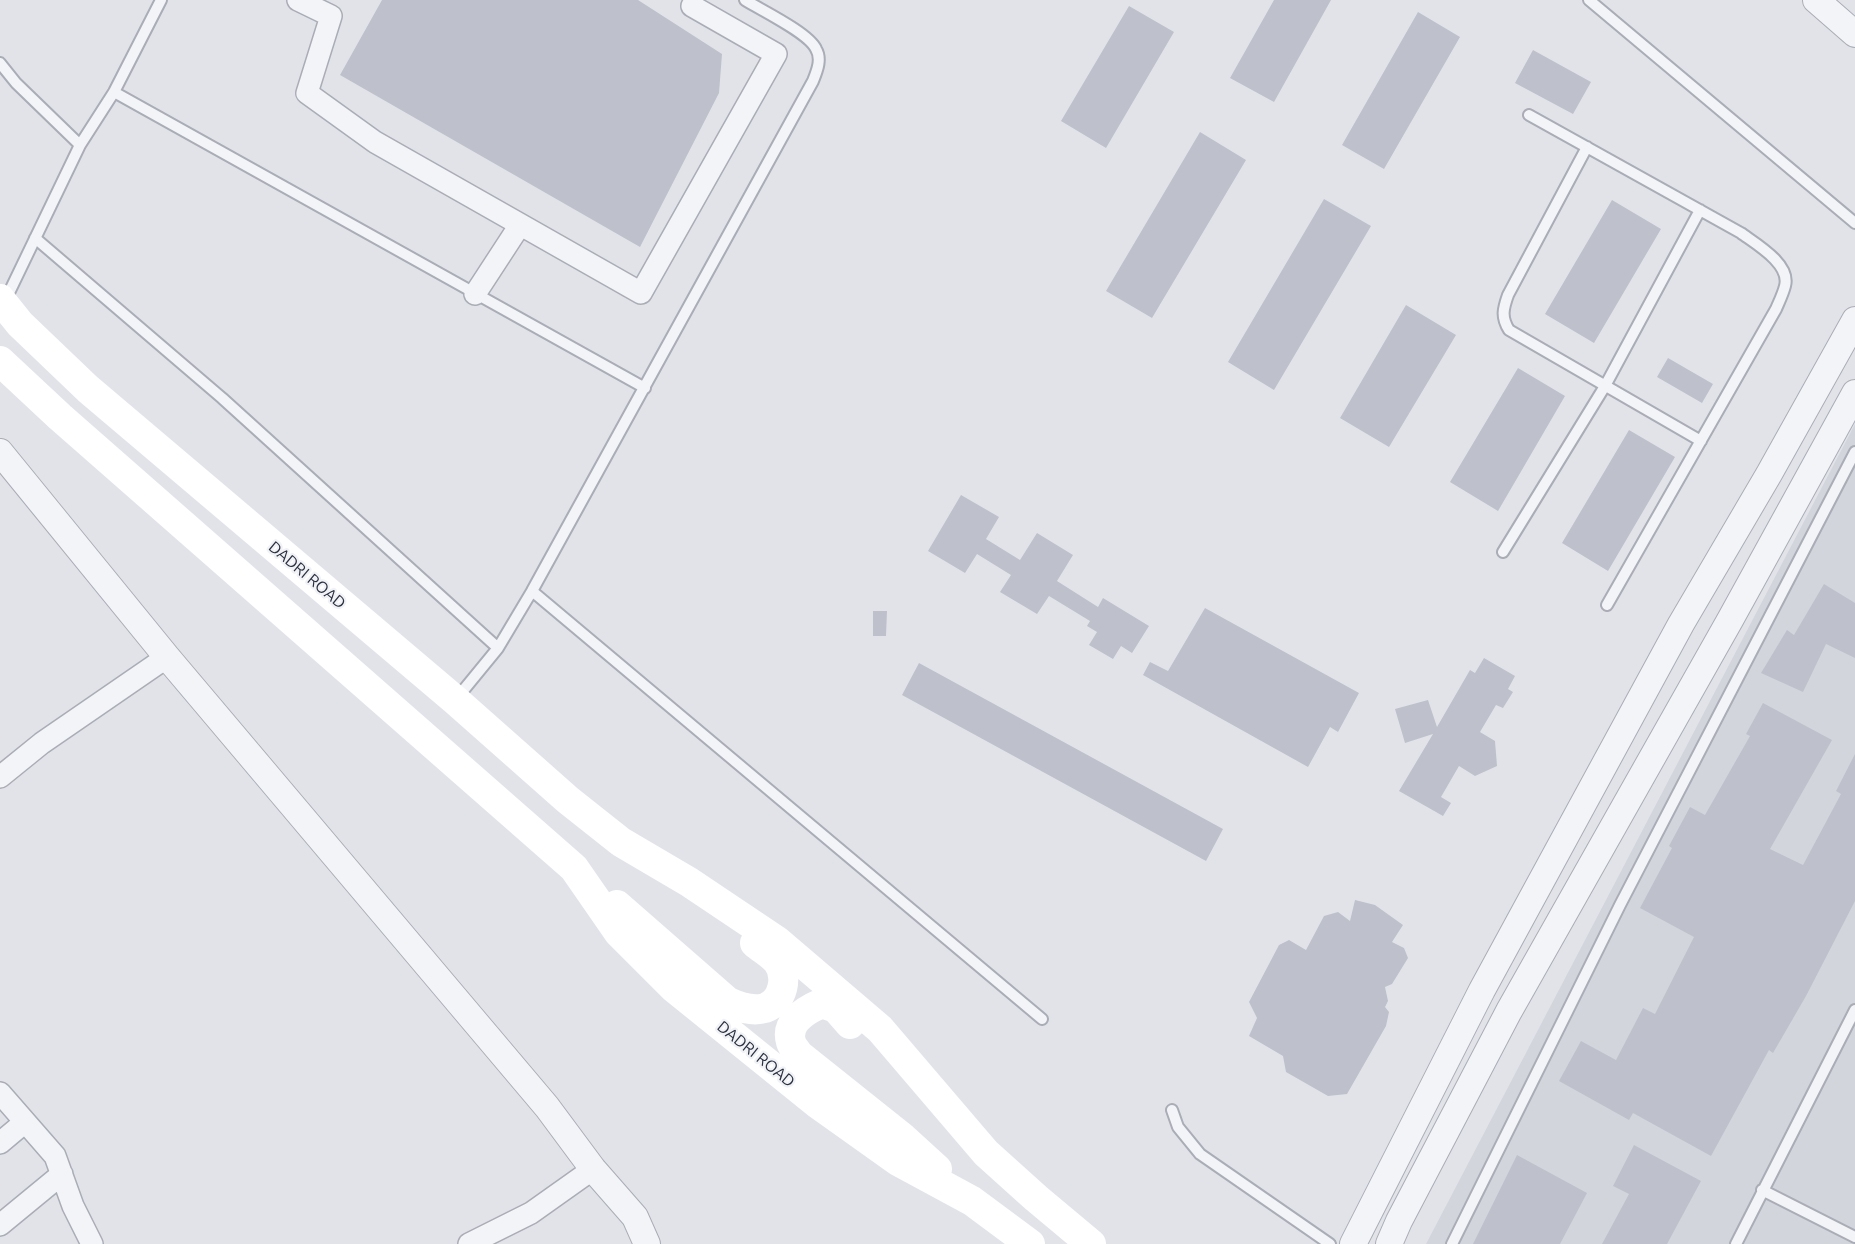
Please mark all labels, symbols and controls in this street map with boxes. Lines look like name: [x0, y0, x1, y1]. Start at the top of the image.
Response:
street label: DADRI ROAD: [265, 537, 349, 613]
street label: DADRI ROAD: [713, 1017, 799, 1091]

